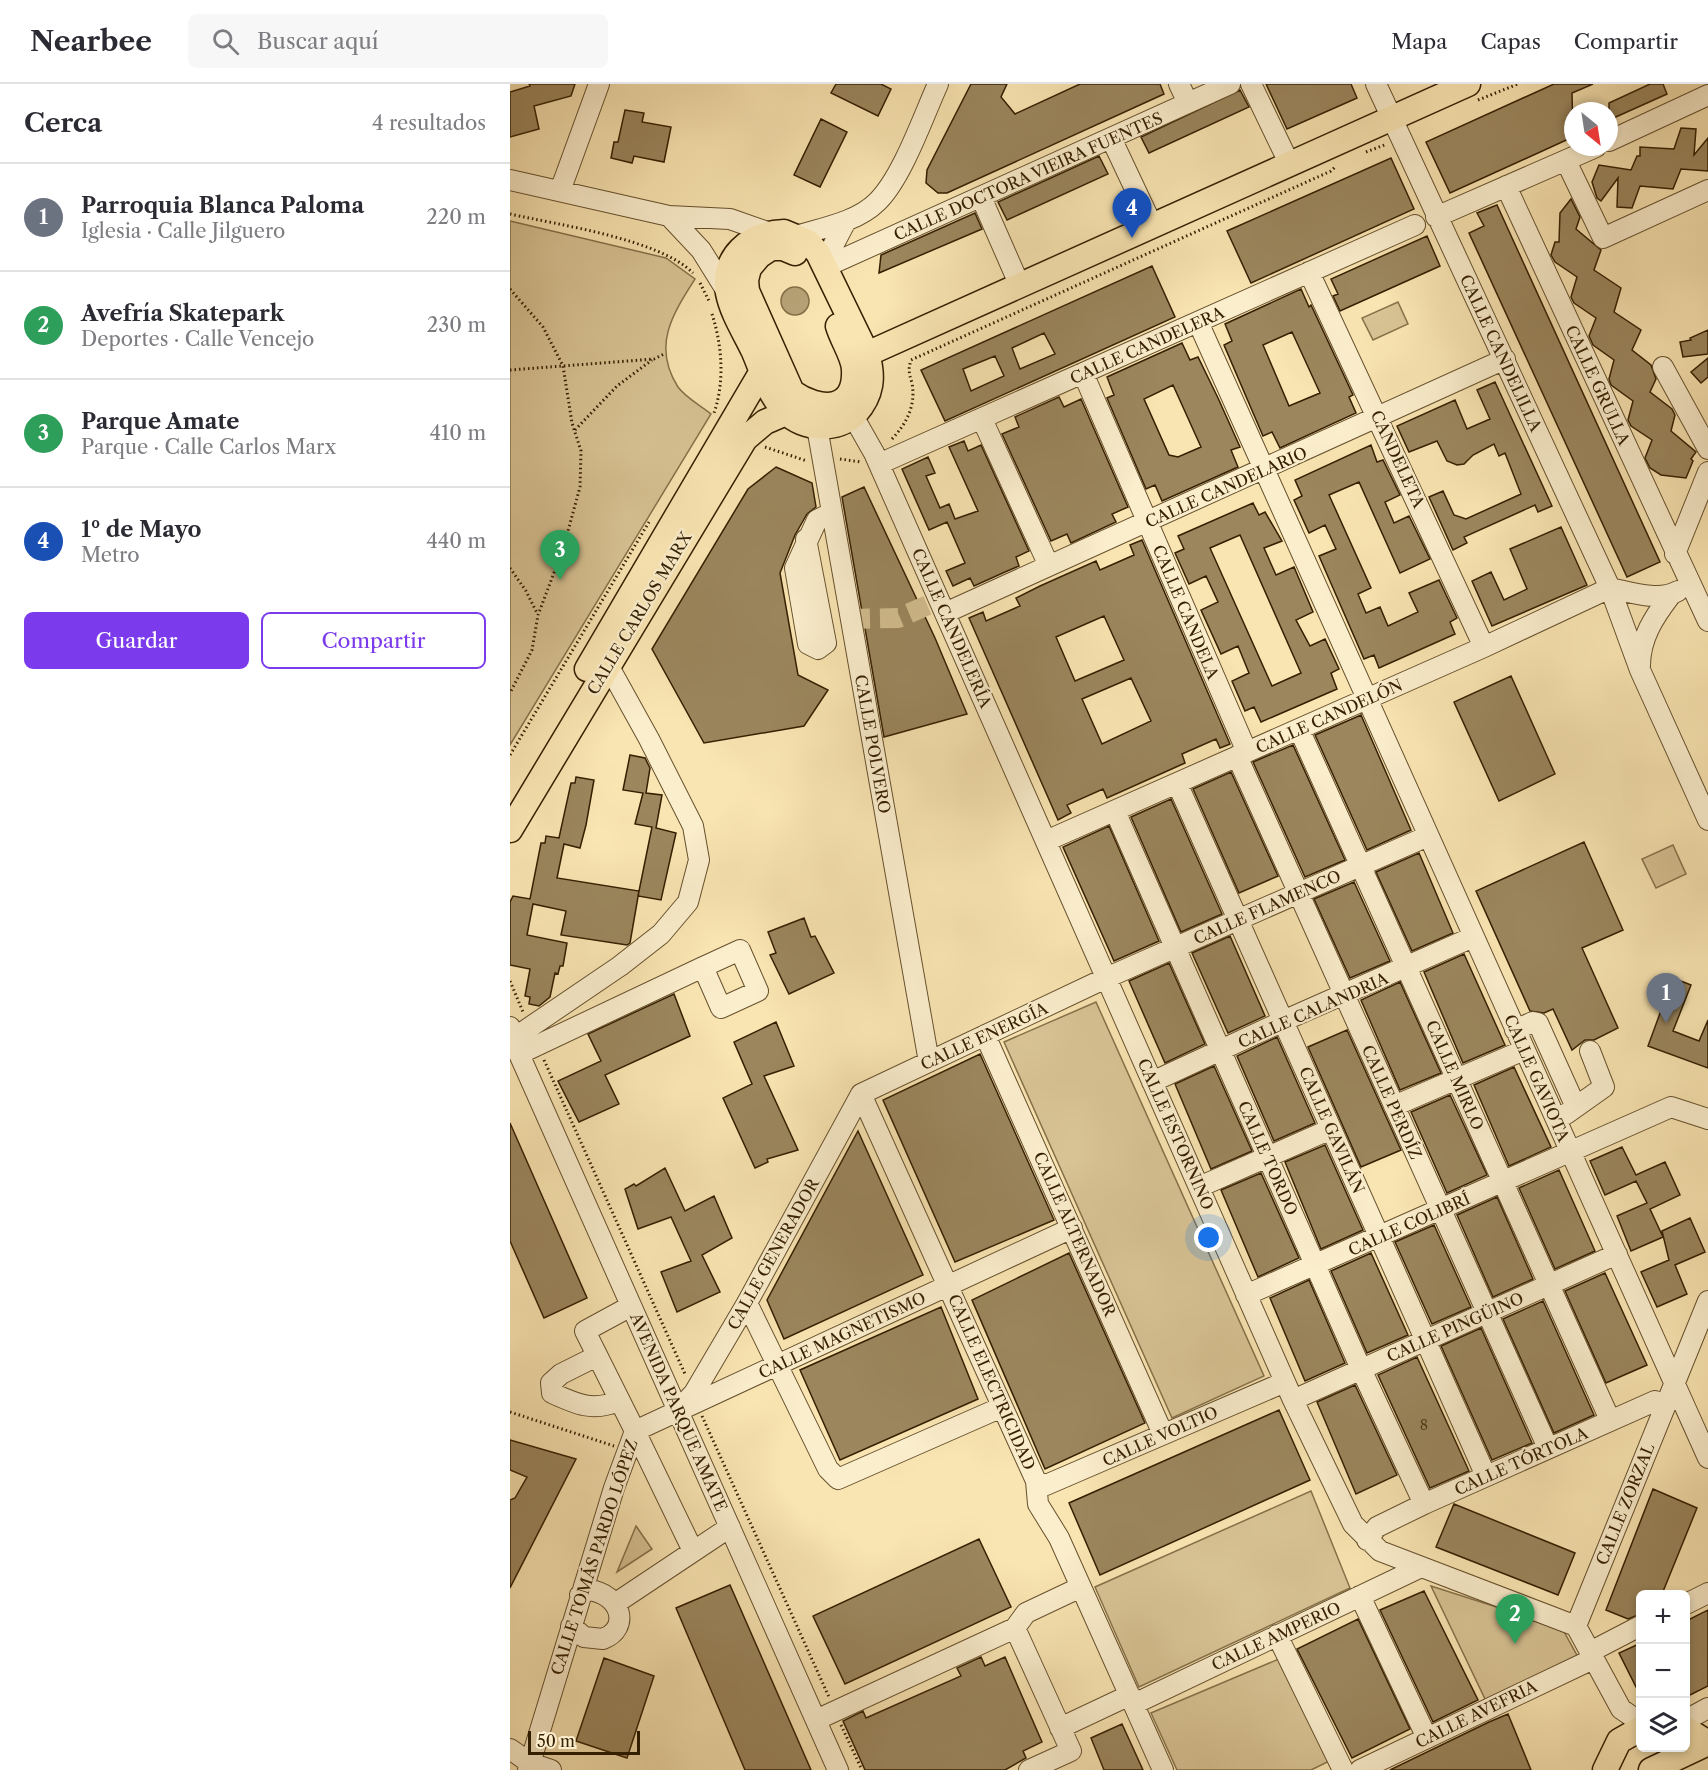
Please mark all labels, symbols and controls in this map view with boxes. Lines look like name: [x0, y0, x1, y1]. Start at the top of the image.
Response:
search box: [188, 14, 608, 68]
text: Nearbee: [30, 24, 152, 58]
icon: search: [209, 25, 242, 58]
text: Buscar aquí: [257, 28, 378, 55]
text: Mapa: [1391, 29, 1447, 54]
text: Capas: [1480, 29, 1541, 54]
text: Compartir: [1574, 29, 1678, 54]
north arrow: [1564, 102, 1618, 156]
text: Cerca: [24, 107, 102, 139]
street label: CALLE DOCTORA VIEIRA FUENTES: [890, 107, 1166, 245]
text: 4 resultados: [372, 111, 486, 135]
pin: 4: [1112, 188, 1152, 238]
text: Parroquia Blanca Paloma: [81, 192, 364, 219]
text: 1: [39, 205, 48, 229]
text: 220 m: [426, 205, 486, 229]
text: Iglesia · Calle Jilguero: [81, 219, 285, 243]
street label: CALLE CANDELILLA: [1456, 271, 1547, 436]
text: Avefría Skatepark: [81, 300, 284, 327]
street label: CALLE CANDELERA: [1067, 301, 1228, 388]
text: 2: [38, 313, 49, 337]
text: 230 m: [427, 313, 486, 337]
street label: CALLE GRULLA: [1561, 322, 1635, 449]
text: Deportes · Calle Vencejo: [81, 327, 314, 351]
street label: CANDELETA: [1367, 407, 1430, 512]
text: Parque Amate: [81, 408, 239, 435]
text: 3: [38, 421, 49, 445]
text: 410 m: [429, 421, 486, 445]
text: Parque · Calle Carlos Marx: [81, 435, 336, 459]
street label: CALLE CANDELARIO: [1142, 442, 1310, 532]
text: 1º de Mayo: [81, 516, 201, 543]
street label: CALLE CARLOS MARX: [582, 528, 696, 698]
text: 4: [38, 529, 49, 553]
text: 440 m: [426, 529, 486, 553]
pin: 3: [541, 530, 580, 580]
street label: CALLE CANDELA: [1149, 542, 1224, 683]
text: Metro: [81, 543, 139, 567]
street label: CALLE CANDELERÍA: [908, 545, 997, 712]
button: Guardar: [24, 612, 249, 669]
button: Compartir: [261, 612, 486, 669]
street label: CALLE POLVERO: [851, 673, 895, 815]
street label: CALLE CANDELÓN: [1253, 675, 1405, 757]
street label: CALLE FLAMENCO: [1190, 866, 1344, 948]
street label: CALLE CALANDRIA: [1235, 967, 1392, 1052]
pin: 1: [1646, 974, 1686, 1023]
street label: CALLE ENERGÍA: [917, 997, 1052, 1074]
street label: CALLE GAVIOTA: [1500, 1011, 1574, 1146]
street label: CALLE MIRLO: [1422, 1017, 1488, 1133]
street label: CALLE PERDÍZ: [1358, 1042, 1426, 1163]
street label: CALLE ESTORNINO: [1134, 1055, 1218, 1213]
street label: CALLE GAVILÁN: [1295, 1063, 1369, 1197]
street label: CALLE TORDO: [1234, 1098, 1302, 1218]
street label: CALLE ALTERNADOR: [1030, 1149, 1121, 1321]
street label: CALLE GENERADOR: [723, 1174, 824, 1333]
street label: CALLE COLIBRÍ: [1345, 1188, 1473, 1260]
your location: [1194, 1223, 1223, 1252]
street label: CALLE MAGNETISMO: [755, 1287, 929, 1383]
street label: CALLE PINGÜINO: [1383, 1288, 1527, 1366]
street label: CALLE ELECTRICIDAD: [944, 1291, 1040, 1473]
street label: AVENIDA PARQUE AMATE: [626, 1309, 732, 1514]
street label: CALLE VOLTIO: [1099, 1402, 1221, 1470]
house number: 8: [1420, 1416, 1428, 1434]
street label: CALLE TÓRTOLA: [1451, 1422, 1592, 1499]
street label: CALLE TOMÁS PARDO LÓPEZ: [546, 1436, 642, 1677]
street label: CALLE ZORZAL: [1592, 1440, 1659, 1568]
map controls: [1636, 1590, 1690, 1752]
button: +: [1636, 1590, 1690, 1644]
pin: 2: [1496, 1594, 1534, 1644]
street label: CALLE AMPERIO: [1208, 1597, 1344, 1675]
button: −: [1636, 1644, 1690, 1698]
street label: CALLE AVEFRIA: [1412, 1675, 1541, 1752]
button: layers: [1636, 1698, 1690, 1752]
scale bar: [528, 1728, 640, 1756]
text: 50 m: [537, 1731, 575, 1751]

